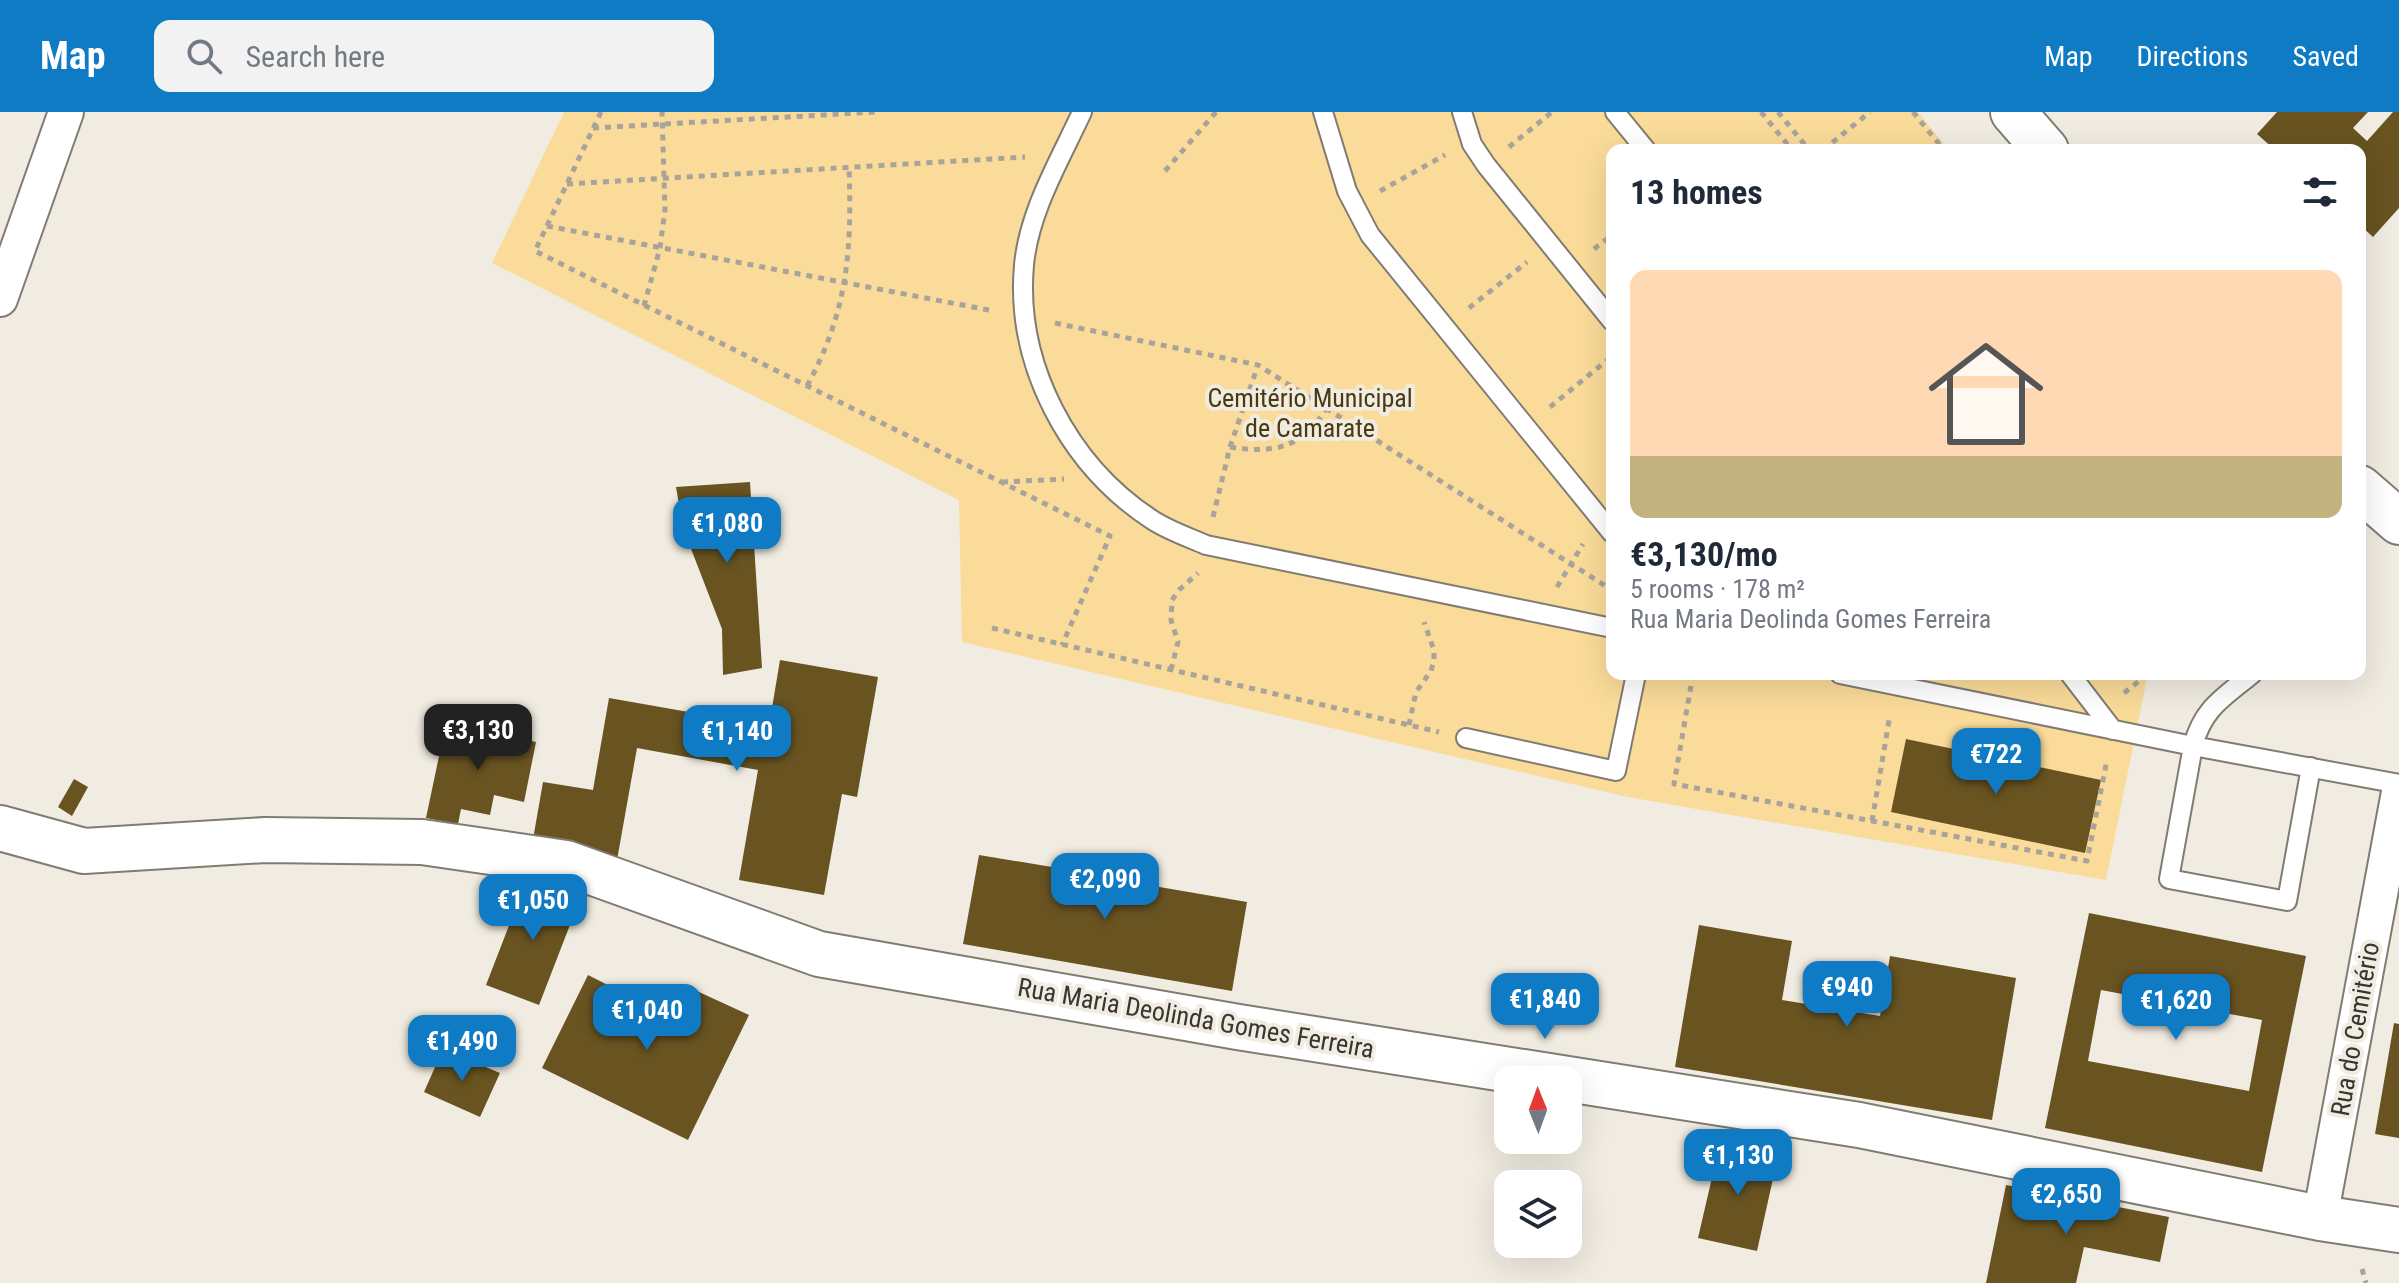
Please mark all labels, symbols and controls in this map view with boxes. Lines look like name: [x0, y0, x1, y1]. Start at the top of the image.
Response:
search box: [154, 20, 714, 92]
text: Map: [40, 34, 106, 78]
icon: search: [182, 34, 226, 78]
text: Search here: [246, 39, 385, 74]
text: Map: [2044, 40, 2093, 73]
text: Directions: [2137, 40, 2248, 73]
text: Saved: [2292, 40, 2359, 73]
icon: filters: [2298, 170, 2342, 214]
text: 13 homes: [1630, 172, 1763, 212]
icon: home: [1914, 322, 2058, 466]
park label: Cemitério Municipal de Camarate: [1207, 383, 1413, 443]
pin: €1,080: [662, 497, 792, 565]
text: €1,080: [691, 508, 763, 538]
text: €3,130/mo: [1630, 534, 1778, 574]
text: 5 rooms · 178 m²: [1630, 574, 1805, 604]
text: Rua Maria Deolinda Gomes Ferreira: [1630, 604, 1991, 634]
pin: €3,130: [413, 704, 543, 772]
pin: €1,140: [672, 705, 802, 773]
text: €3,130: [442, 715, 514, 745]
text: €1,140: [701, 716, 773, 746]
pin: €722: [1949, 728, 2043, 796]
text: €722: [1970, 739, 2022, 769]
pin: €2,090: [1040, 853, 1170, 921]
text: €2,090: [1069, 864, 1141, 894]
pin: €1,050: [468, 874, 598, 942]
text: €1,050: [497, 885, 569, 915]
street label: Rua do Cemitério: [2325, 940, 2385, 1118]
pin: €940: [1800, 961, 1894, 1029]
street label: Rua Maria Deolinda Gomes Ferreira: [1016, 972, 1376, 1064]
text: €940: [1821, 972, 1873, 1002]
pin: €1,840: [1480, 973, 1610, 1041]
pin: €1,620: [2111, 974, 2241, 1042]
pin: €1,040: [582, 984, 712, 1052]
text: €1,840: [1509, 984, 1581, 1014]
text: €1,620: [2140, 985, 2212, 1015]
text: €1,040: [611, 995, 683, 1025]
pin: €1,490: [397, 1015, 527, 1083]
text: €1,490: [426, 1026, 498, 1056]
north arrow: [1494, 1066, 1582, 1154]
map controls: [1494, 1066, 1582, 1258]
pin: €1,130: [1673, 1129, 1803, 1197]
text: €1,130: [1702, 1140, 1774, 1170]
pin: €2,650: [2001, 1168, 2131, 1236]
button: layers: [1494, 1170, 1582, 1258]
text: €2,650: [2030, 1179, 2102, 1209]

